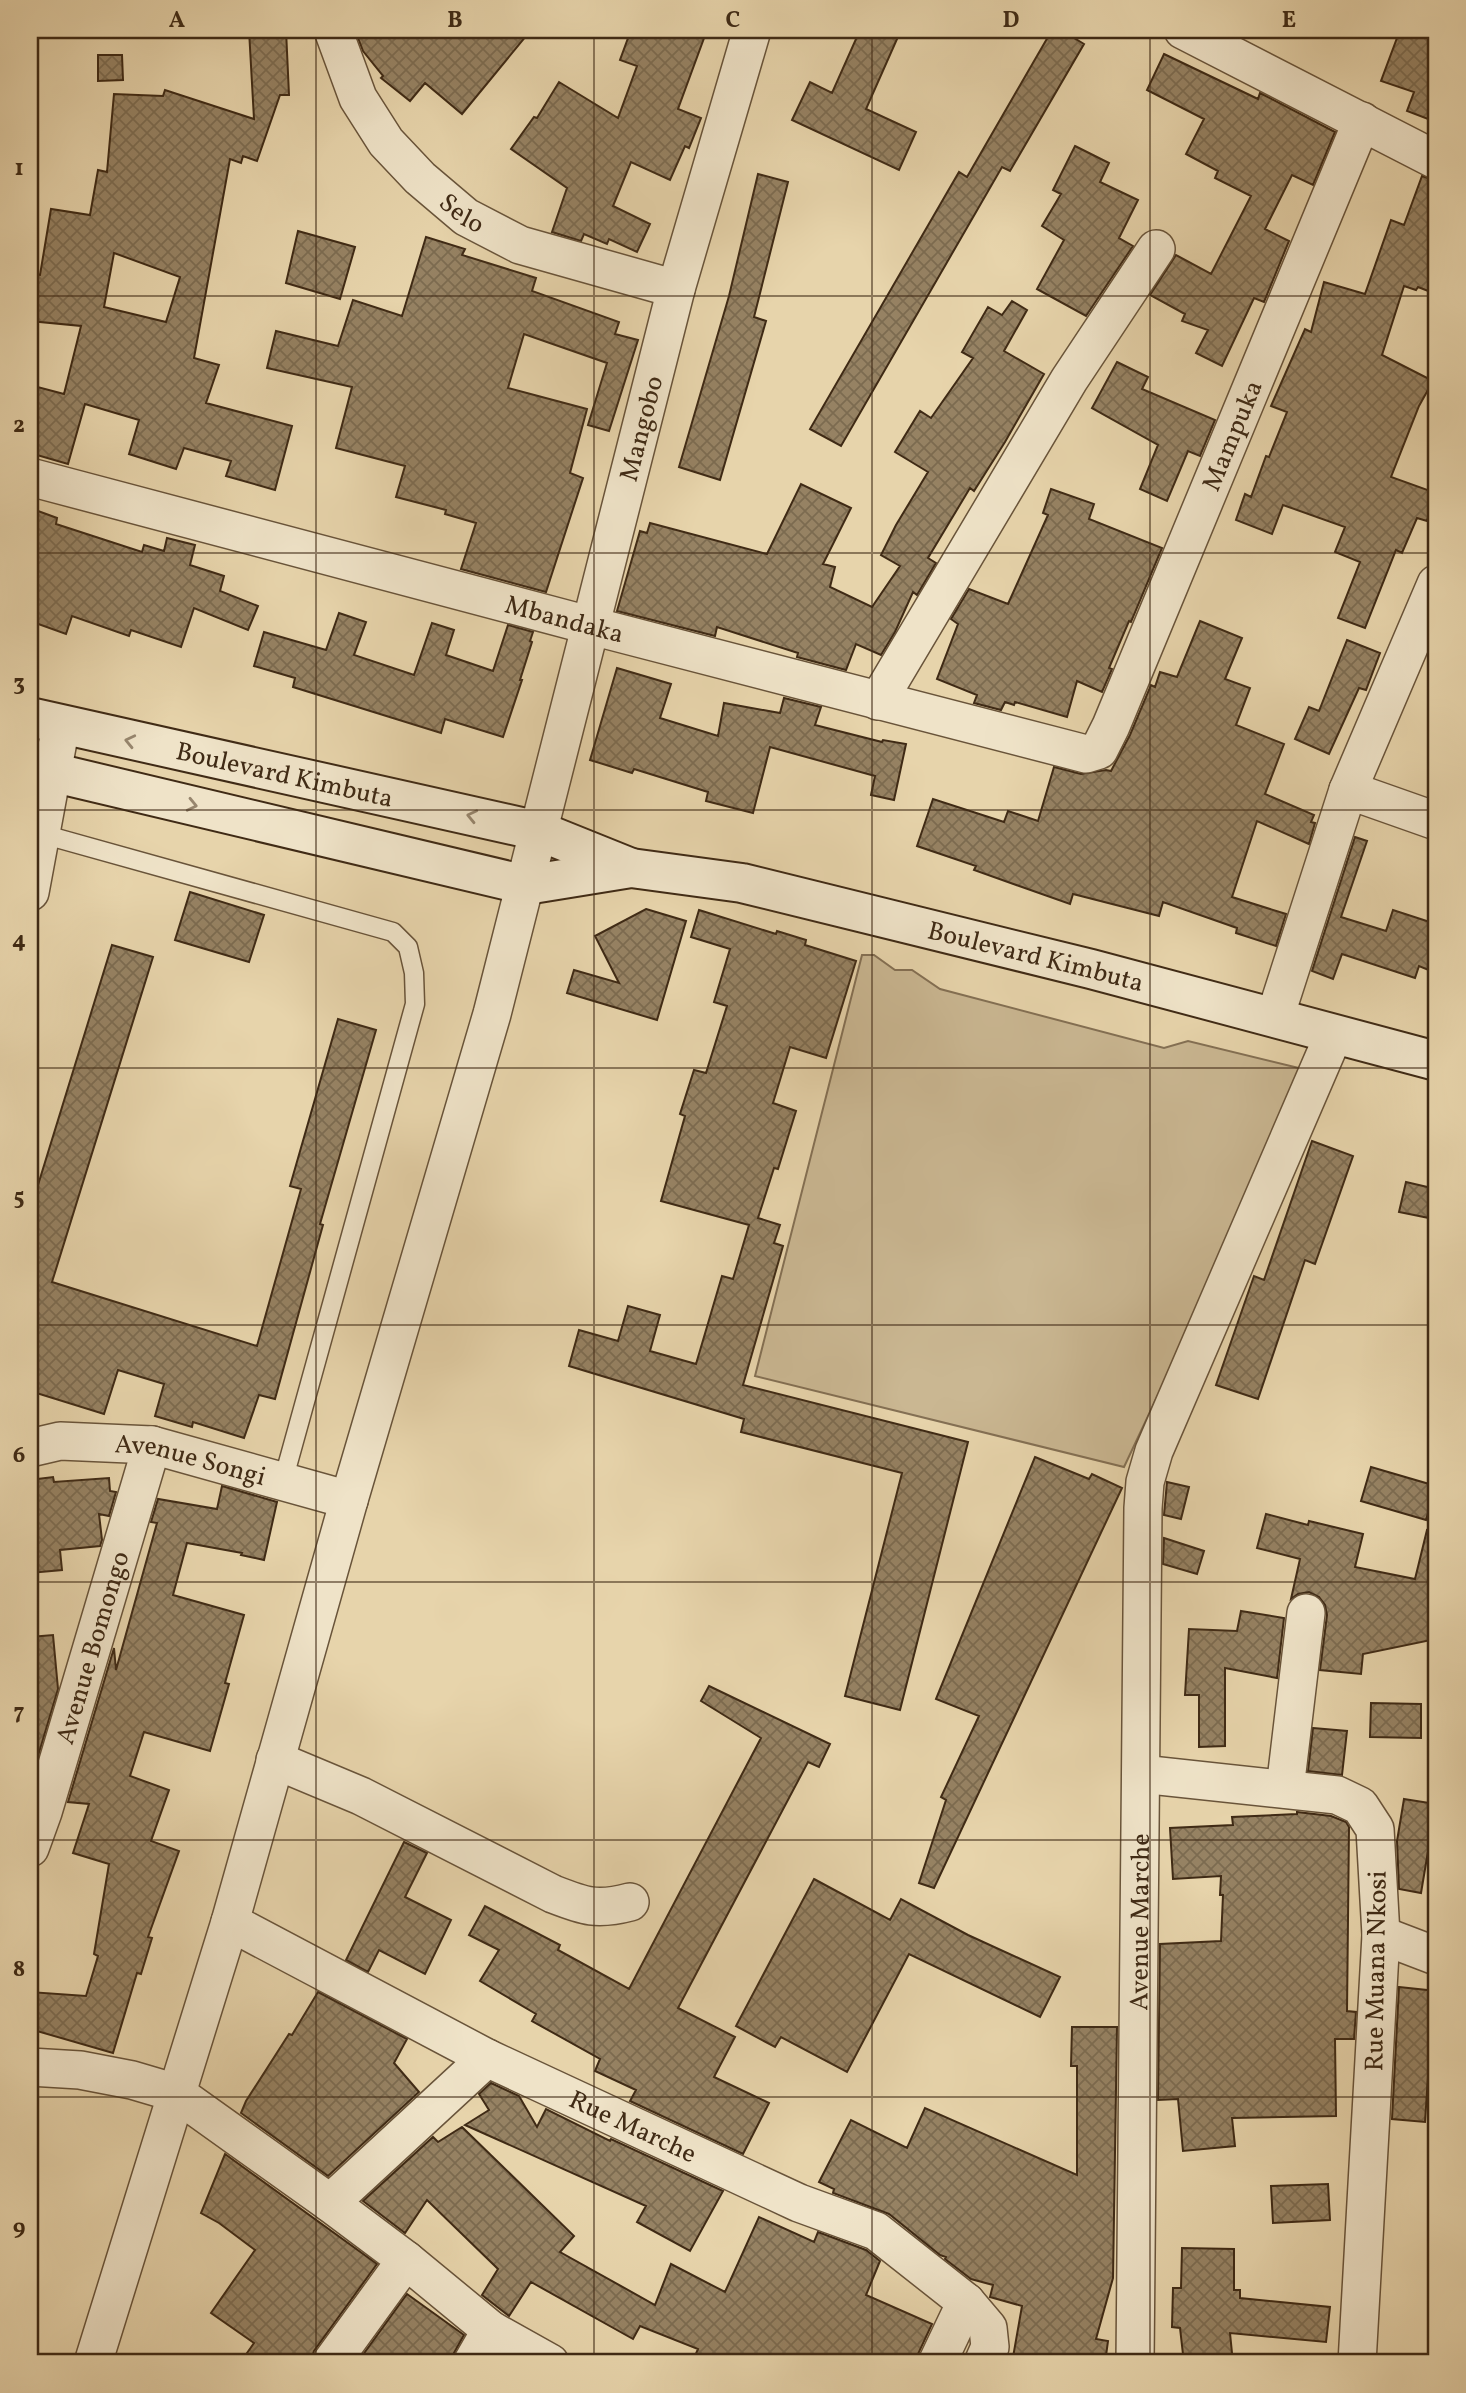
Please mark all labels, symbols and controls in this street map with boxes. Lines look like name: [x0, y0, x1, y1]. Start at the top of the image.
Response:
text: A: [169, 5, 185, 37]
text: B: [447, 5, 463, 37]
text: C: [726, 5, 740, 37]
text: D: [1003, 5, 1020, 37]
text: E: [1282, 5, 1296, 37]
text: 1: [14, 153, 24, 185]
street label: Selo: [431, 186, 490, 243]
street label: Mangobo: [612, 372, 673, 486]
street label: Mampuka: [1194, 375, 1273, 497]
text: 2: [13, 410, 25, 442]
street label: Mbandaka: [501, 588, 627, 653]
text: 3: [13, 668, 25, 700]
one-way arrow: [124, 734, 136, 749]
street label: Boulevard Kimbuta: [172, 734, 396, 818]
one-way arrow: [186, 796, 198, 811]
one-way arrow: [466, 810, 478, 825]
street label: Boulevard Kimbuta: [924, 913, 1147, 1002]
text: 4: [12, 925, 26, 957]
text: 5: [13, 1182, 25, 1214]
street label: Avenue Songi: [114, 1427, 270, 1496]
text: 6: [13, 1440, 25, 1472]
street label: Avenue Bomongo: [48, 1547, 140, 1749]
text: 7: [14, 1697, 25, 1729]
street label: Avenue Marche: [1122, 1833, 1160, 2011]
street label: Rue Muana Nkosi: [1357, 1870, 1397, 2072]
text: 8: [13, 1954, 25, 1986]
street label: Rue Marche: [563, 2083, 702, 2173]
text: 9: [13, 2212, 25, 2244]

